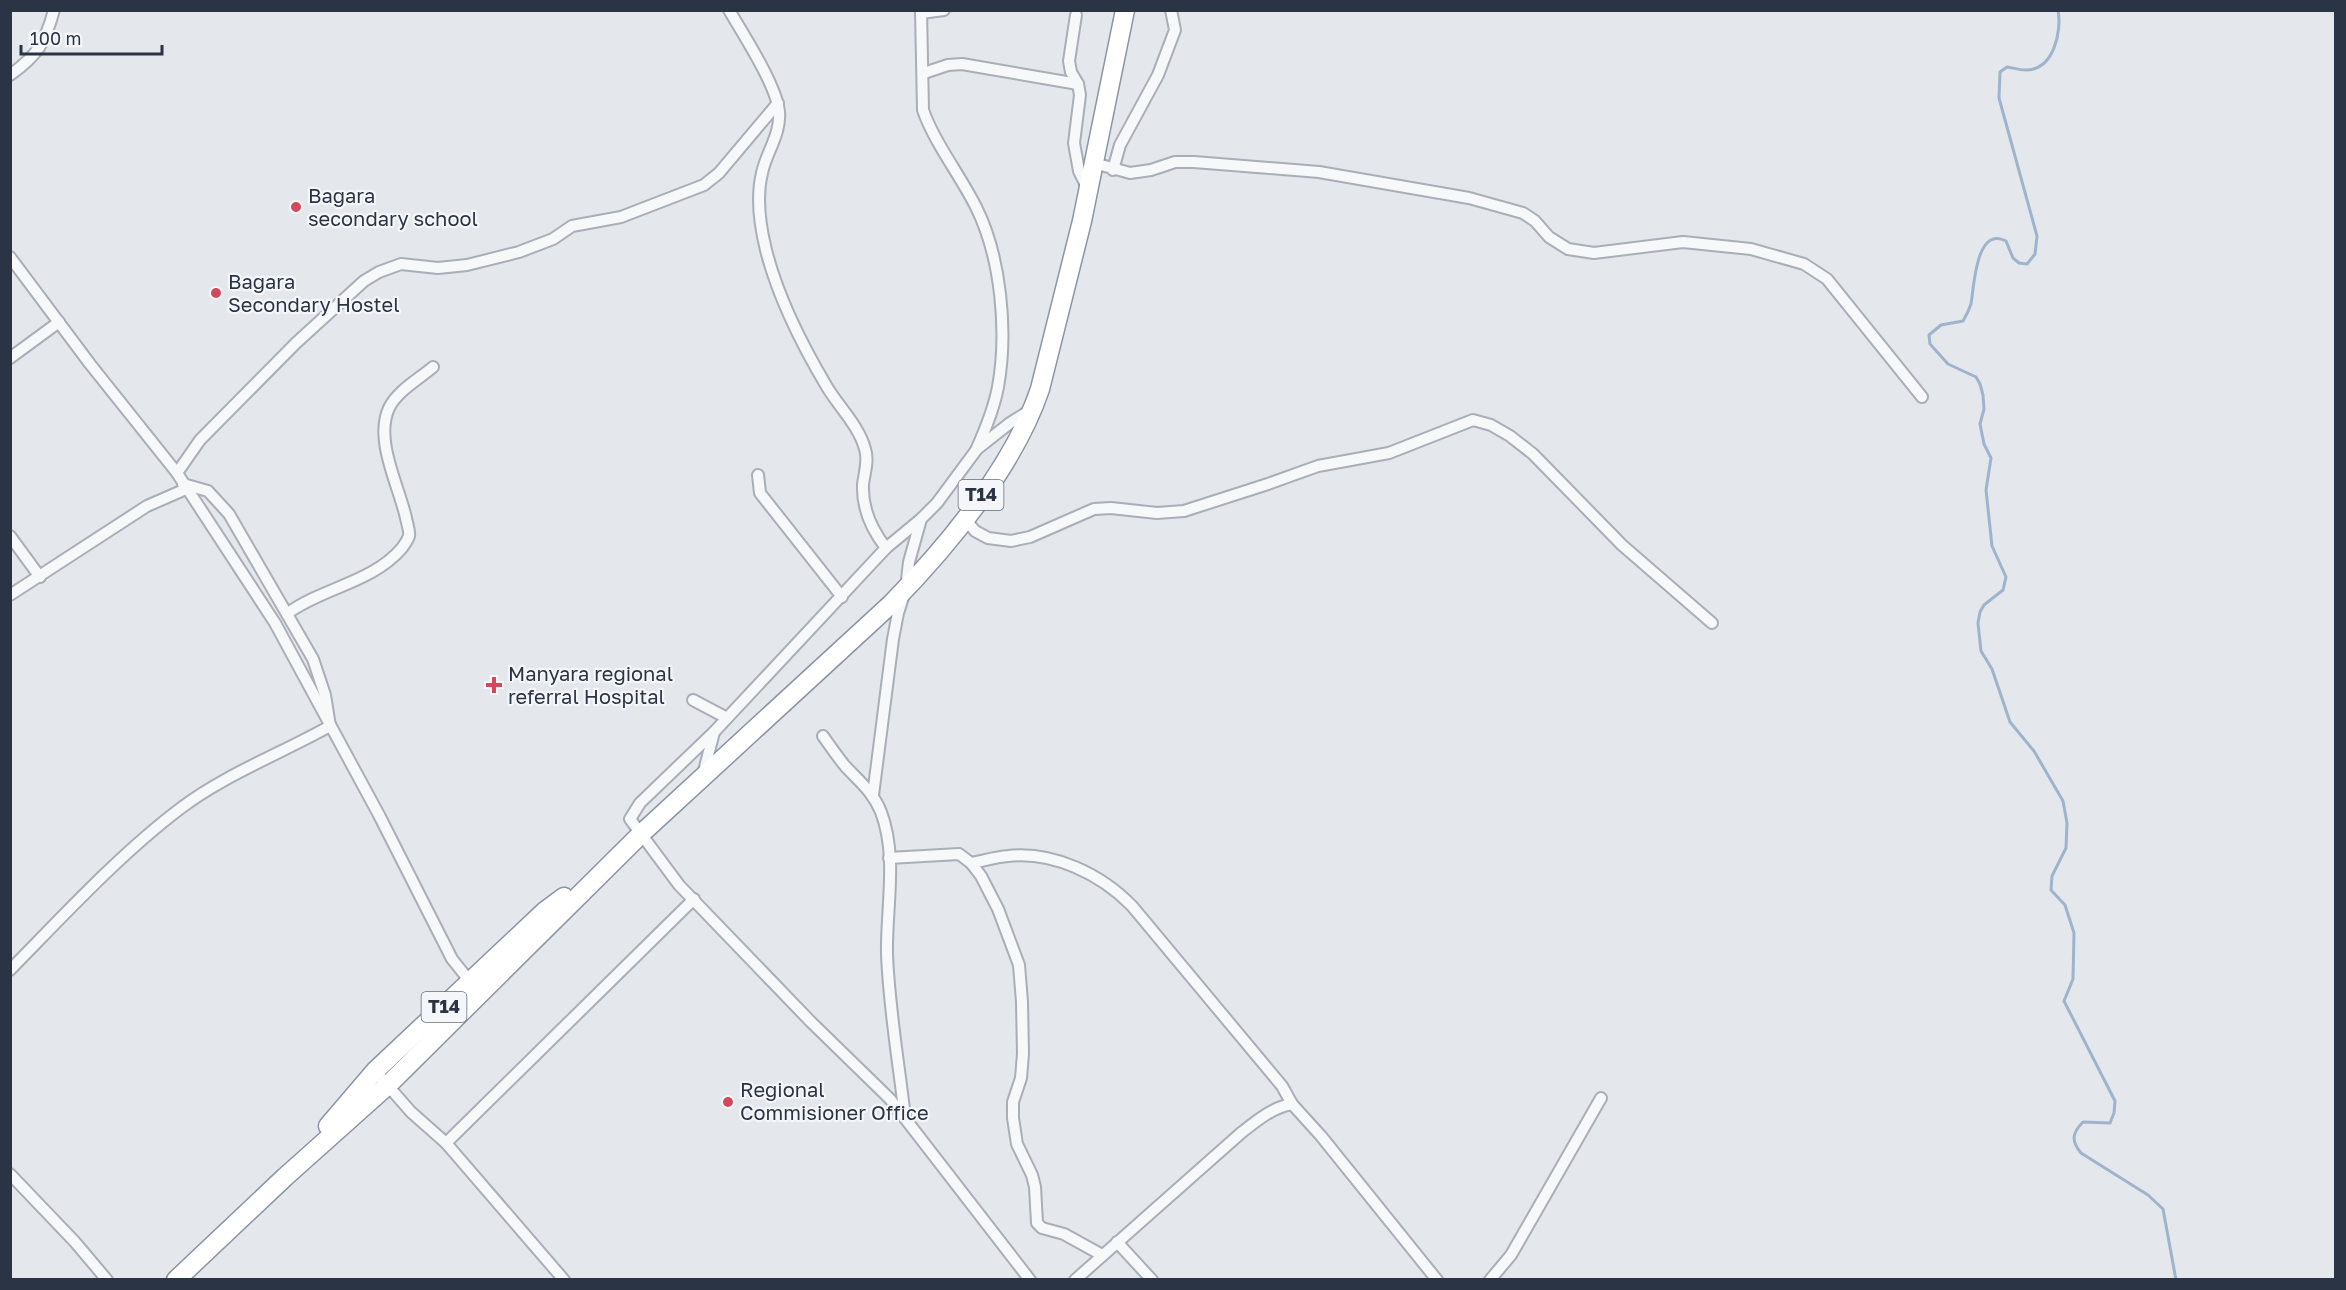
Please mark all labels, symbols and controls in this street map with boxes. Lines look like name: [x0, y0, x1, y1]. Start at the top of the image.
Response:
scale bar: [21, 18, 162, 56]
text: 100 m: [30, 27, 81, 49]
place label: Bagara secondary school: [308, 183, 478, 230]
marker: Bagara secondary school: [289, 200, 303, 214]
place label: Bagara Secondary Hostel: [228, 269, 400, 316]
marker: Bagara Secondary Hostel: [209, 286, 223, 300]
road number: T14: [958, 480, 1004, 510]
place label: Manyara regional referral Hospital: [508, 661, 673, 708]
marker: Manyara regional referral Hospital: [485, 676, 503, 694]
road number: T14: [422, 992, 466, 1022]
place label: Regional Commisioner Office: [740, 1077, 928, 1124]
marker: Regional Commisioner Office: [721, 1095, 735, 1109]

